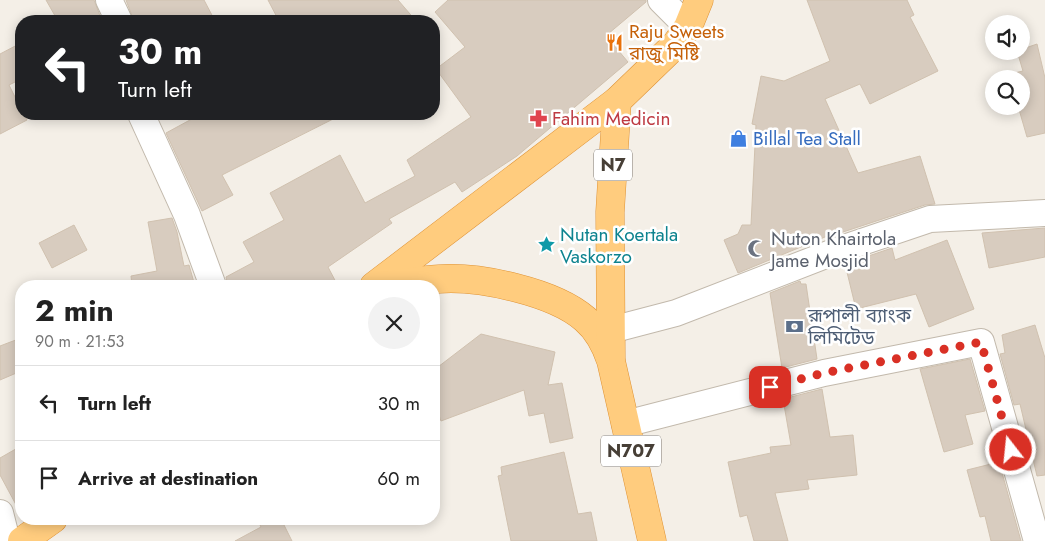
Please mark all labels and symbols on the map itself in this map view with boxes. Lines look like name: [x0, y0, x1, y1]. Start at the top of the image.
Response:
place label: Raju Sweets রাজু মিষ্টি: [628, 18, 724, 67]
restaurant icon: Raju Sweets রাজু মিষ্টি: [605, 32, 625, 52]
place label: Fahim Medicin: [552, 105, 670, 132]
pharmacy icon: Fahim Medicin: [528, 108, 548, 128]
place label: Billal Tea Stall: [753, 125, 861, 152]
shop icon: Billal Tea Stall: [729, 128, 749, 148]
road number: N7: [594, 150, 632, 180]
place label: Nutan Koertala Vaskorzo: [560, 221, 678, 270]
place label: Nuton Khairtola Jame Mosjid: [768, 225, 896, 274]
place icon: Nutan Koertala Vaskorzo: [536, 235, 556, 255]
mosque icon: Nuton Khairtola Jame Mosjid: [747, 239, 767, 259]
place label: রূপালী ব্যাংক লিমিটেড: [807, 302, 912, 351]
bank icon: রূপালী ব্যাংক লিমিটেড: [784, 316, 804, 336]
pin: [749, 366, 791, 408]
position arrow: [984, 423, 1036, 475]
road number: N707: [601, 436, 661, 466]

